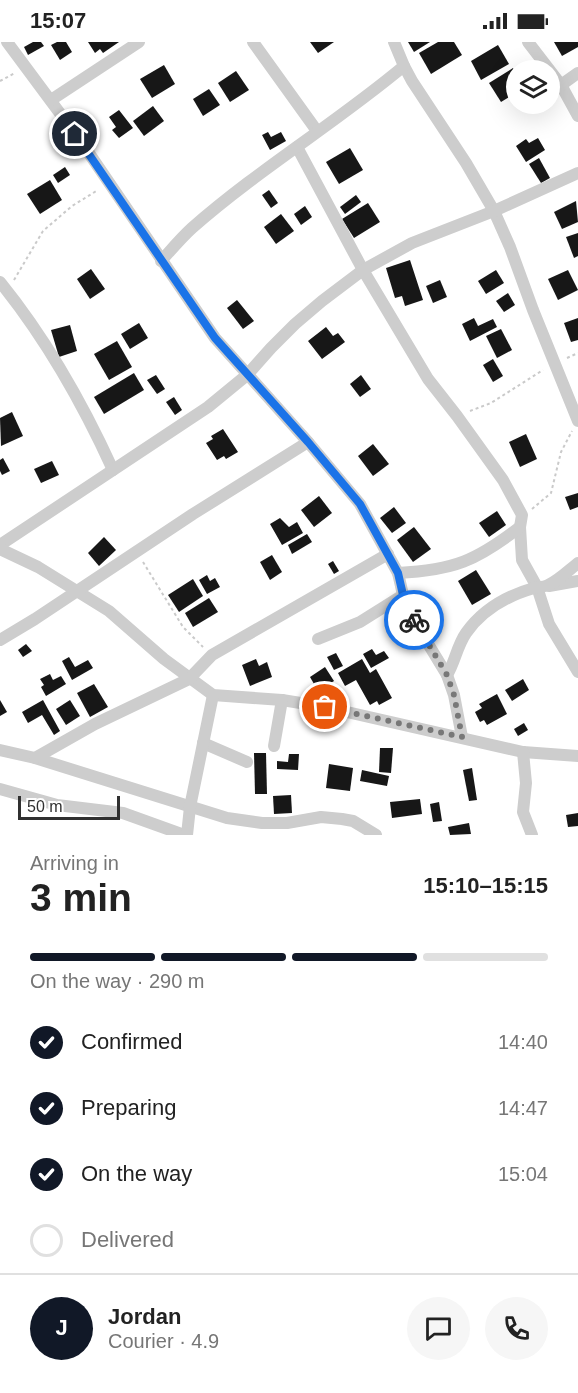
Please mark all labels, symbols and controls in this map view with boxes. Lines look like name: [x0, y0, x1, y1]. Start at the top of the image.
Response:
text: 15:07: [30, 8, 86, 33]
map controls: [506, 60, 560, 114]
button: layers: [506, 60, 560, 114]
pin: [49, 108, 100, 159]
icon: home: [58, 117, 91, 150]
courier: [384, 590, 444, 650]
icon: bike: [398, 604, 431, 637]
pin: [299, 681, 350, 732]
icon: bag: [308, 690, 341, 723]
scale bar: [18, 793, 120, 820]
text: 50 m: [27, 798, 63, 815]
text: Arriving in: [30, 852, 119, 874]
text: 15:10–15:15: [423, 873, 548, 898]
text: 3 min: [30, 876, 132, 919]
text: On the way · 290 m: [30, 970, 205, 992]
icon: check: [30, 1026, 63, 1059]
text: Confirmed: [81, 1029, 182, 1054]
text: 14:40: [498, 1031, 548, 1053]
icon: check: [30, 1092, 63, 1125]
text: Preparing: [81, 1095, 176, 1120]
text: 14:47: [498, 1097, 548, 1119]
icon: check: [30, 1158, 63, 1191]
text: On the way: [81, 1161, 192, 1186]
text: 15:04: [498, 1163, 548, 1185]
text: Delivered: [81, 1227, 174, 1252]
button: chat: [407, 1297, 470, 1360]
button: phone: [485, 1297, 548, 1360]
text: Jordan: [108, 1304, 181, 1329]
text: J: [55, 1315, 68, 1340]
text: Courier · 4.9: [108, 1330, 219, 1352]

